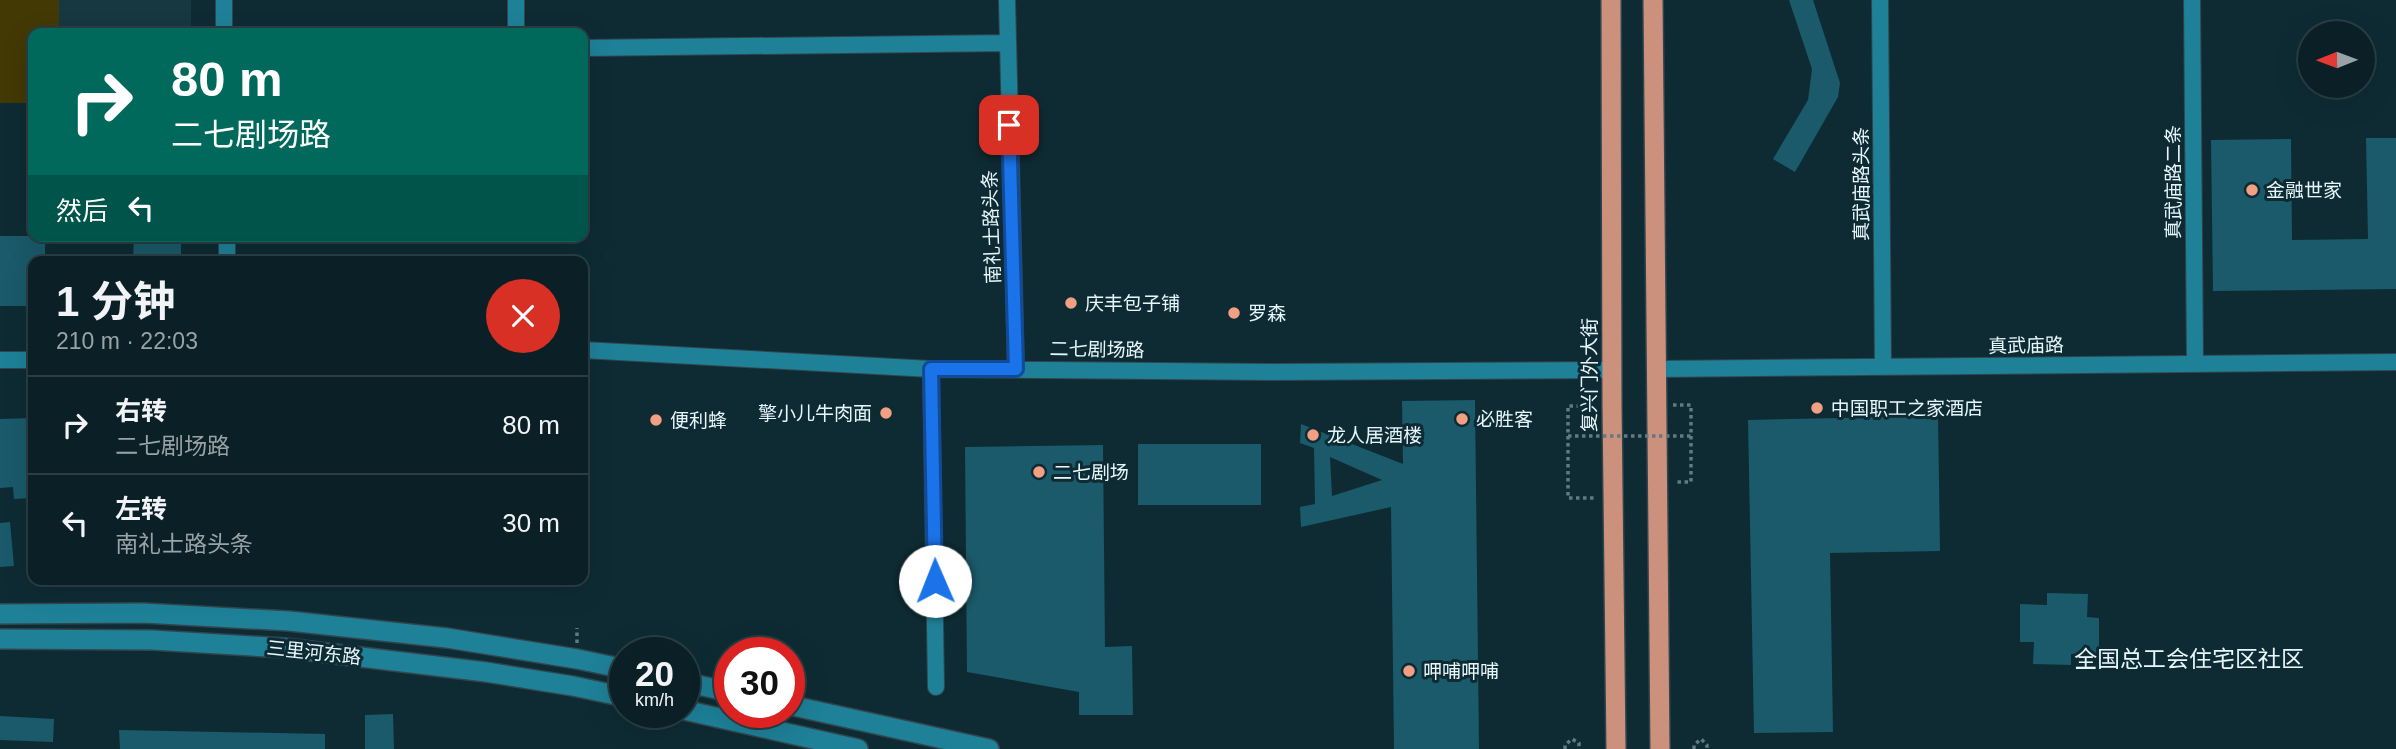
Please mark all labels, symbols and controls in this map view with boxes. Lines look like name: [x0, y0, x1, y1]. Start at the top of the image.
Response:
north arrow: [2298, 21, 2375, 98]
map controls: [2298, 21, 2375, 98]
text: 80 m: [171, 52, 283, 106]
icon: right: [56, 56, 147, 147]
pin: [979, 95, 1039, 155]
icon: arrive: [990, 106, 1028, 144]
text: 二七剧场路: [171, 117, 331, 153]
street label: 真武庙路二条: [2163, 125, 2184, 239]
street label: 真武庙路头条: [1851, 127, 1872, 241]
street label: 南礼士路头条: [979, 170, 1004, 284]
place label: 金融世家: [2266, 180, 2342, 201]
marker: 金融世家: [2244, 182, 2260, 198]
icon: left: [122, 189, 160, 227]
text: 然后: [56, 196, 108, 226]
text: 1 分钟: [56, 278, 175, 325]
button: close: [486, 279, 560, 353]
place label: 庆丰包子铺: [1085, 293, 1180, 314]
marker: 庆丰包子铺: [1063, 295, 1079, 311]
place label: 罗森: [1248, 303, 1286, 324]
marker: 罗森: [1226, 305, 1242, 321]
street label: 复兴门外大街: [1579, 318, 1600, 432]
text: 210 m · 22:03: [56, 328, 198, 354]
street label: 真武庙路: [1988, 334, 2064, 357]
street label: 二七剧场路: [1049, 338, 1145, 361]
text: 右转: [115, 396, 167, 426]
place label: 中国职工之家酒店: [1831, 398, 1983, 419]
marker: 中国职工之家酒店: [1809, 400, 1825, 416]
place label: 擎小儿牛肉面: [758, 403, 872, 424]
marker: 擎小儿牛肉面: [878, 405, 894, 421]
icon: right: [56, 406, 94, 444]
place label: 必胜客: [1476, 409, 1533, 430]
text: 80 m: [502, 410, 560, 440]
place label: 便利蜂: [670, 410, 727, 431]
marker: 必胜客: [1454, 411, 1470, 427]
marker: 便利蜂: [648, 412, 664, 428]
place label: 龙人居酒楼: [1327, 425, 1422, 446]
marker: 龙人居酒楼: [1305, 427, 1321, 443]
text: 二七剧场路: [115, 433, 230, 459]
place label: 二七剧场: [1053, 462, 1129, 483]
marker: 二七剧场: [1031, 464, 1047, 480]
text: 左转: [115, 494, 167, 524]
icon: left: [56, 504, 94, 542]
text: 30 m: [502, 508, 560, 538]
text: 南礼士路头条: [115, 531, 253, 557]
position arrow: [898, 544, 972, 618]
street label: 三里河东路: [266, 637, 362, 668]
speed limit sign: 30: [714, 637, 805, 728]
district label: 全国总工会住宅区社区: [2074, 646, 2304, 672]
text: 20: [635, 654, 674, 693]
place label: 呷哺呷哺: [1423, 661, 1499, 682]
marker: 呷哺呷哺: [1401, 663, 1417, 679]
text: km/h: [635, 690, 674, 710]

